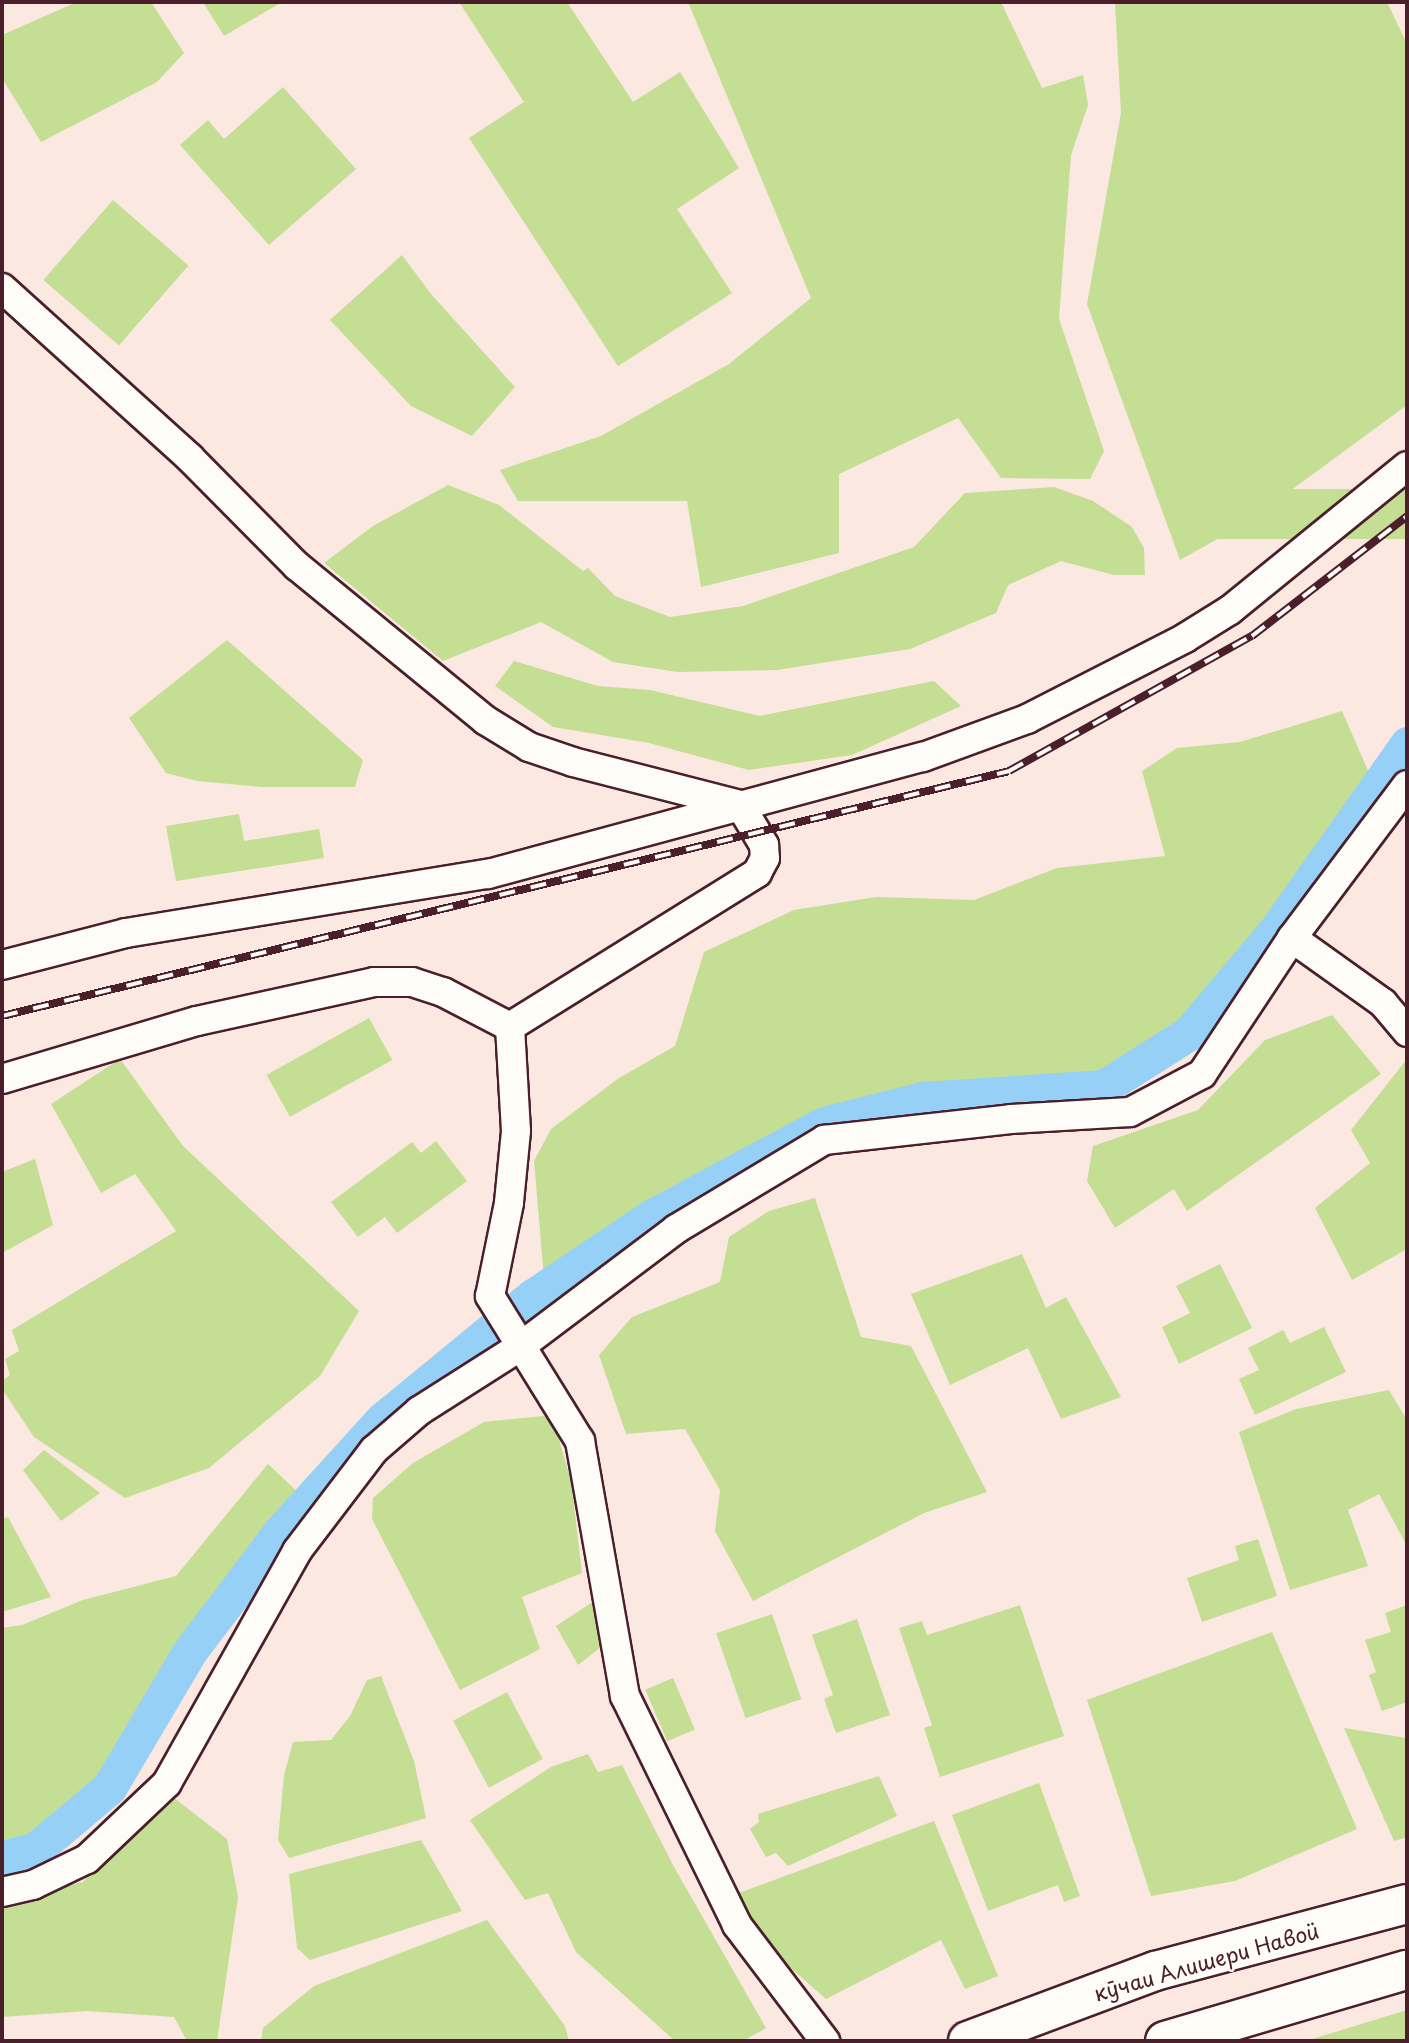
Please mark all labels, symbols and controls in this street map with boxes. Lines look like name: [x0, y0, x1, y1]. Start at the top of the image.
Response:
street label: кӯчаи Алишери Навоӣ: [1089, 1916, 1323, 2006]

